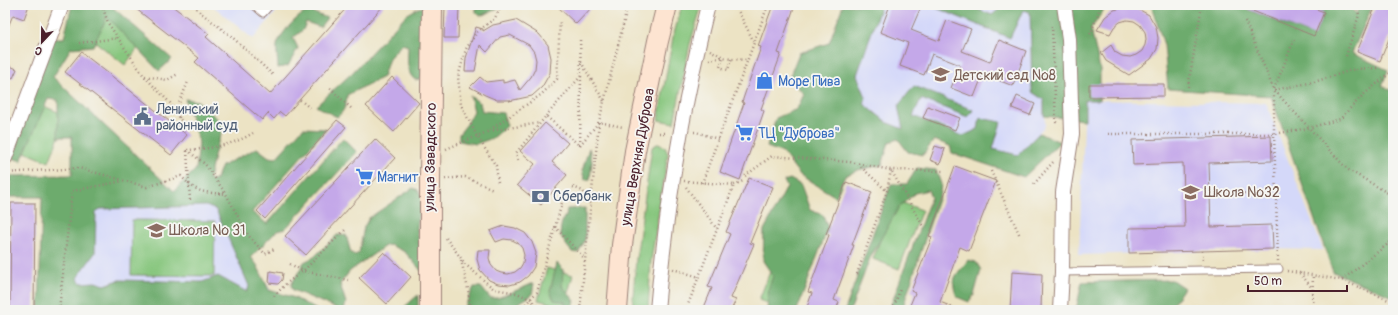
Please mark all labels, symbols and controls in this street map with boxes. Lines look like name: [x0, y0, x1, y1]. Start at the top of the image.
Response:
north arrow: [22, 22, 62, 62]
text: С: [33, 43, 44, 58]
school or university icon: Детский сад №8: [931, 65, 951, 85]
place label: Детский сад №8: [953, 67, 1056, 84]
shop icon: Море Пива: [755, 71, 775, 91]
place label: Море Пива: [778, 73, 840, 90]
street label: улица Верхняя Дуброва: [617, 87, 658, 228]
place label: Ленинский районный суд: [155, 101, 238, 134]
street label: улица Завадского: [421, 102, 440, 213]
public building icon: Ленинский районный суд: [133, 107, 153, 127]
supermarket icon: ТЦ "Дуброва": [735, 123, 755, 143]
place label: ТЦ "Дуброва": [758, 125, 840, 142]
supermarket icon: Магнит: [354, 167, 374, 187]
place label: Магнит: [377, 169, 419, 186]
school or university icon: Школа №32: [1181, 182, 1201, 202]
place label: Школа №32: [1204, 184, 1280, 201]
bank icon: Сбербанк: [530, 186, 550, 206]
place label: Сбербанк: [553, 188, 612, 205]
school or university icon: Школа № 31: [146, 220, 166, 240]
place label: Школа № 31: [169, 222, 245, 239]
scale bar: [1248, 267, 1347, 293]
text: 50 m: [1254, 274, 1282, 289]

